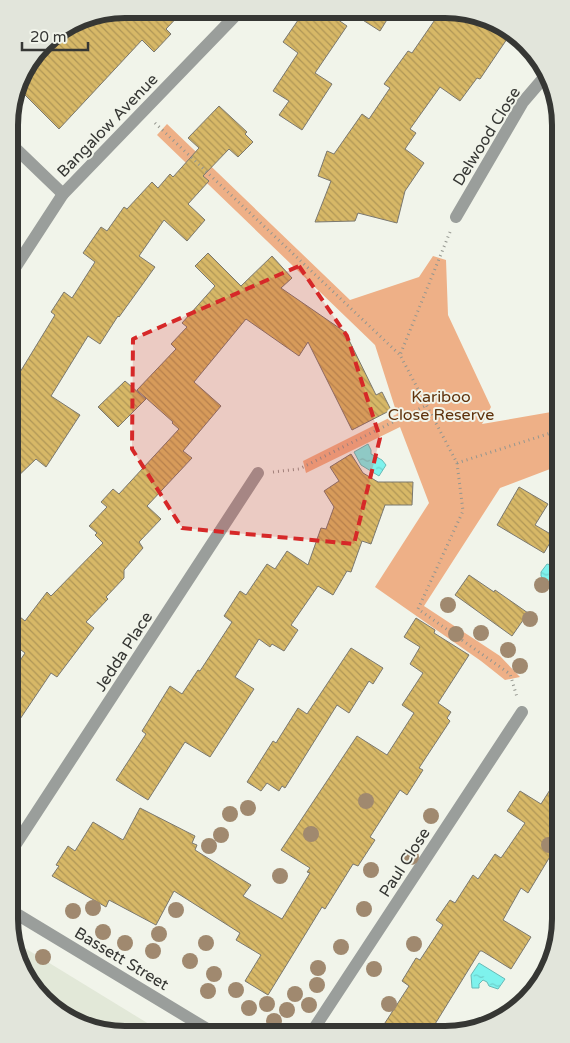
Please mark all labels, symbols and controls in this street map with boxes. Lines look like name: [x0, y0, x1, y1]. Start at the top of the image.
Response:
scale bar: [22, 20, 89, 52]
text: 20 m: [30, 28, 67, 46]
street label: Bangalow Avenue: [53, 70, 162, 182]
street label: Delwood Close: [449, 83, 525, 190]
park label: Kariboo Close Reserve: [388, 387, 494, 425]
street label: Jedda Place: [91, 608, 157, 695]
street label: Paul Close: [375, 824, 435, 901]
street label: Bassett Street: [71, 923, 172, 995]

